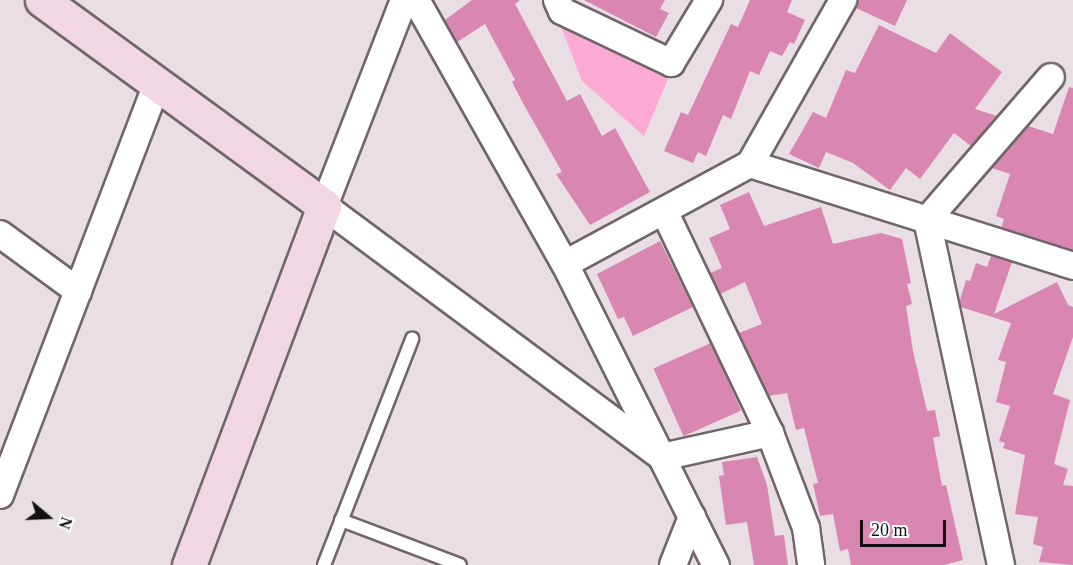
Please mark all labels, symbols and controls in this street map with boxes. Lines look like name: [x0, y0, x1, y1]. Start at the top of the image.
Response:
north arrow: [18, 487, 78, 547]
scale bar: [863, 508, 948, 546]
text: N: [56, 515, 75, 531]
text: 20 m: [871, 520, 908, 540]

